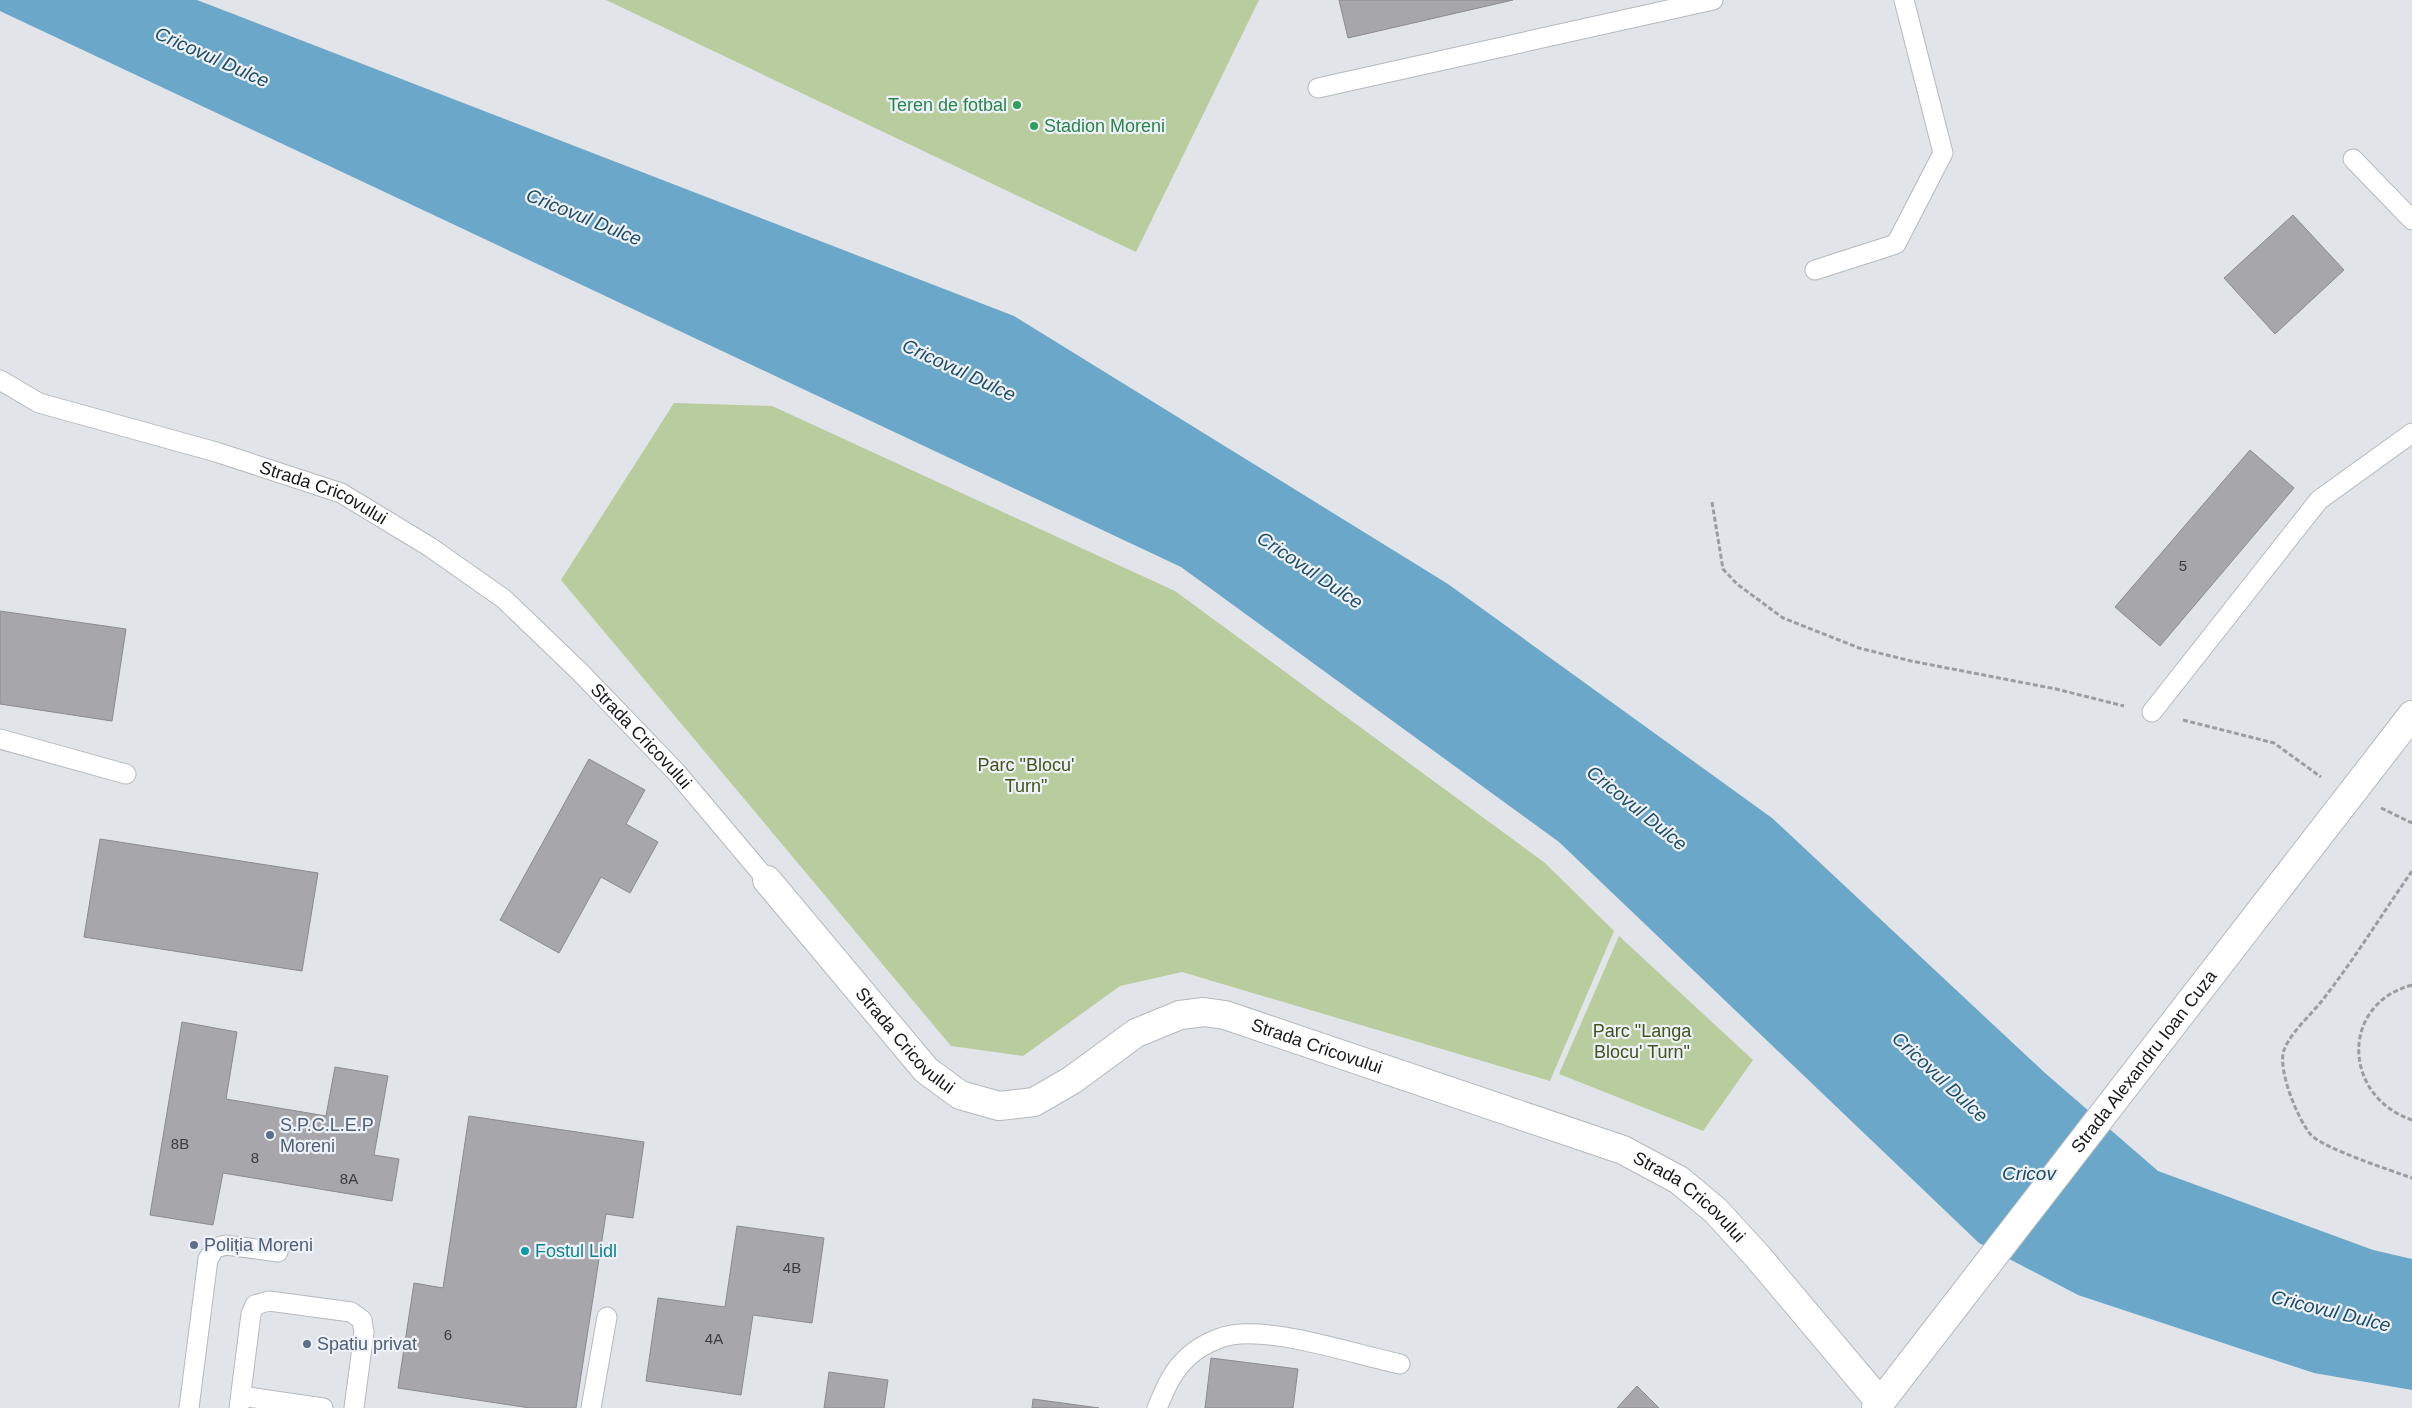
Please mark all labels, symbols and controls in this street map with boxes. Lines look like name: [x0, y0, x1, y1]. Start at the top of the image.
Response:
water label: Cricovul Dulce: [152, 22, 272, 92]
place label: Teren de fotbal: [888, 95, 1007, 115]
marker: Teren de fotbal: [1011, 99, 1023, 111]
place label: Stadion Moreni: [1044, 116, 1165, 136]
marker: Stadion Moreni: [1028, 120, 1040, 132]
water label: Cricovul Dulce: [523, 184, 645, 250]
water label: Cricovul Dulce: [899, 335, 1019, 405]
street label: Strada Cricovului: [257, 457, 391, 529]
water label: Cricovul Dulce: [1253, 527, 1367, 613]
house number: 5: [2179, 557, 2187, 574]
street label: Strada Cricovului: [587, 680, 696, 793]
park label: Parc "Blocu' Turn": [978, 755, 1074, 796]
water label: Cricovul Dulce: [1583, 761, 1691, 855]
street label: Strada Alexandru Ioan Cuza: [2067, 966, 2221, 1157]
street label: Strada Cricovului: [851, 984, 958, 1097]
street label: Strada Cricovului: [1249, 1015, 1385, 1078]
park label: Parc "Langa Blocu' Turn": [1593, 1021, 1692, 1062]
water label: Cricovul Dulce: [1888, 1028, 1992, 1126]
place label: S.P.C.L.E.P Moreni: [280, 1115, 374, 1156]
marker: S.P.C.L.E.P Moreni: [264, 1129, 276, 1141]
house number: 8B: [171, 1135, 189, 1152]
street label: Strada Cricovului: [1630, 1147, 1749, 1246]
house number: 8: [251, 1149, 259, 1166]
water label: Cricov: [2002, 1163, 2057, 1184]
house number: 8A: [340, 1170, 358, 1187]
place label: Poliția Moreni: [204, 1235, 313, 1255]
marker: Poliția Moreni: [188, 1239, 200, 1251]
place label: Fostul Lidl: [535, 1241, 617, 1261]
marker: Fostul Lidl: [519, 1245, 531, 1257]
house number: 4B: [783, 1259, 801, 1276]
water label: Cricovul Dulce: [2269, 1286, 2393, 1336]
house number: 6: [444, 1326, 452, 1343]
house number: 4A: [705, 1330, 723, 1347]
place label: Spatiu privat: [317, 1334, 417, 1354]
marker: Spatiu privat: [301, 1338, 313, 1350]

